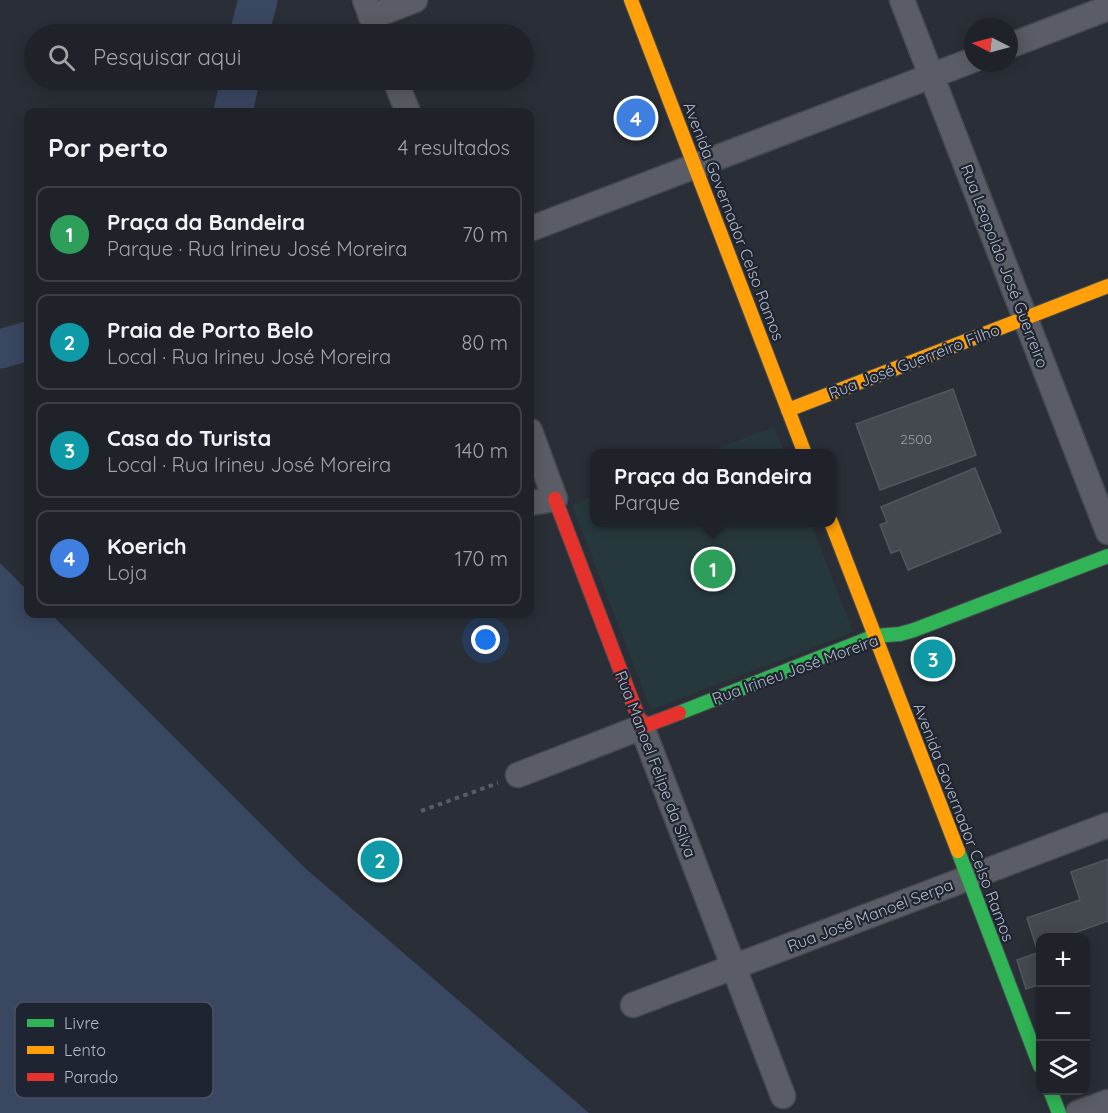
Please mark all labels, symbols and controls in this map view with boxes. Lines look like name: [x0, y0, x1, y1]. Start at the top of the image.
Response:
north arrow: [964, 18, 1018, 72]
search box: [24, 24, 534, 90]
icon: search: [45, 41, 78, 74]
text: Pesquisar aqui: [93, 43, 241, 71]
pin: 4: [616, 96, 656, 140]
street label: Avenida Governador Celso Ramos: [679, 99, 789, 343]
text: Por perto: [48, 131, 168, 164]
text: 4 resultados: [398, 135, 510, 160]
street label: Rua Leopoldo José Guerreiro: [957, 161, 1053, 371]
text: Praça da Bandeira: [107, 208, 305, 236]
text: 1: [66, 222, 73, 247]
text: 70 m: [462, 222, 508, 247]
text: Parque · Rua Irineu José Moreira: [107, 236, 407, 261]
text: Praia de Porto Belo: [107, 316, 313, 344]
street label: Rua José Guerreiro Filho: [826, 319, 1002, 403]
text: 2: [64, 330, 75, 355]
text: 80 m: [462, 330, 508, 355]
text: Local · Rua Irineu José Moreira: [107, 344, 391, 369]
text: Casa do Turista: [107, 424, 271, 452]
house number: 2500: [900, 430, 932, 448]
text: 3: [64, 438, 75, 463]
text: 140 m: [455, 438, 508, 463]
popup: [590, 449, 836, 527]
text: Local · Rua Irineu José Moreira: [107, 452, 391, 477]
text: Praça da Bandeira: [614, 462, 812, 490]
text: Parque: [614, 490, 680, 515]
text: Koerich: [107, 532, 187, 560]
text: 4: [64, 546, 75, 571]
text: 170 m: [455, 546, 508, 571]
pin: 1: [694, 546, 732, 592]
text: Loja: [107, 560, 147, 585]
your location: [471, 625, 500, 654]
street label: Rua Irineu José Moreira: [709, 630, 881, 708]
pin: 3: [914, 636, 952, 682]
street label: Rua Manoel Felipe da Silva: [611, 668, 701, 860]
street label: Avenida Governador Celso Ramos: [909, 700, 1019, 944]
pin: 2: [360, 838, 400, 882]
street label: Rua José Manoel Serpa: [784, 874, 956, 956]
map controls: [1036, 933, 1090, 1095]
button: +: [1036, 933, 1090, 987]
button: −: [1036, 987, 1090, 1041]
legend: [15, 1002, 213, 1098]
text: Livre: [64, 1013, 99, 1033]
text: Lento: [64, 1040, 106, 1060]
button: layers: [1036, 1041, 1090, 1095]
text: Parado: [64, 1067, 118, 1087]

